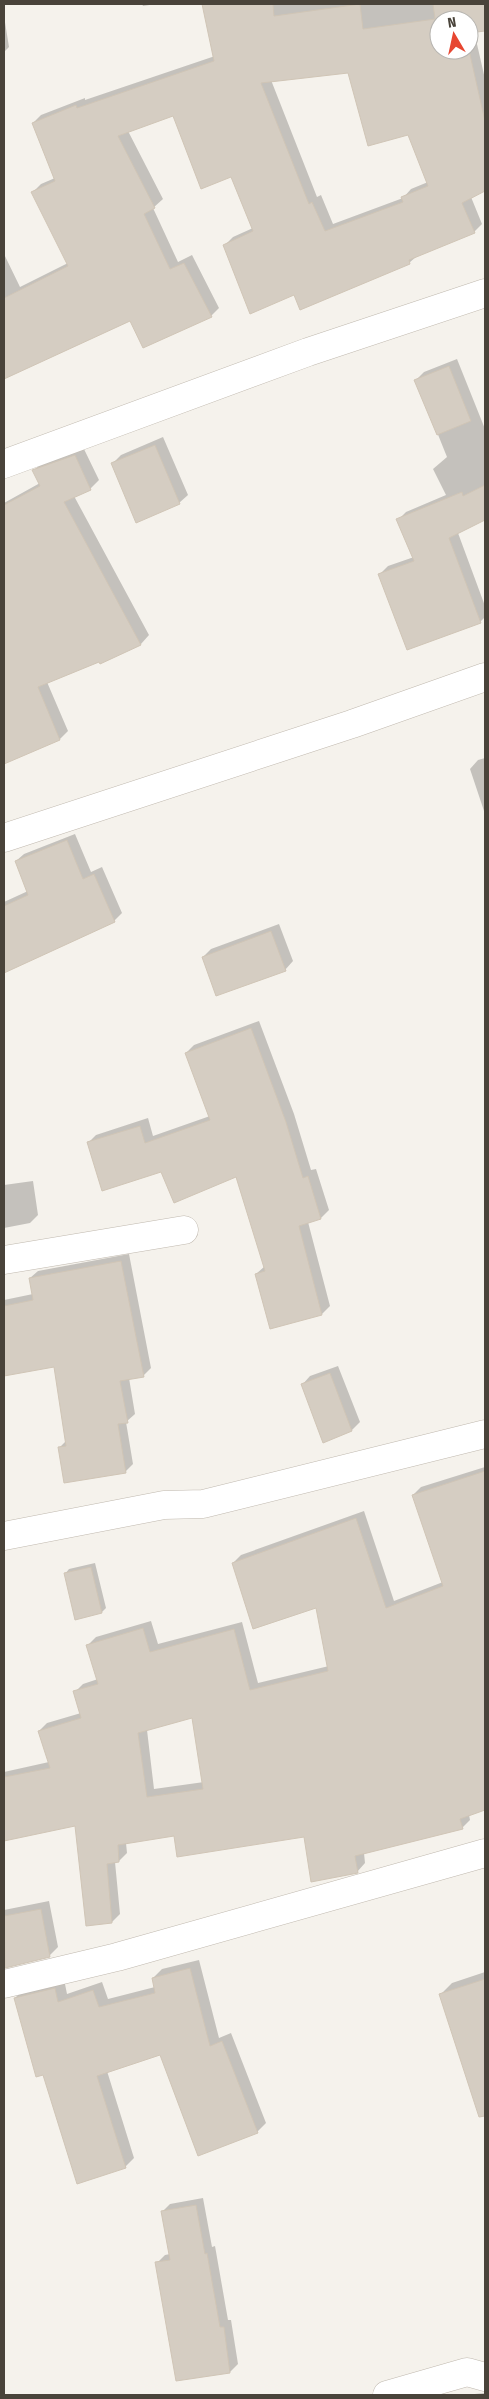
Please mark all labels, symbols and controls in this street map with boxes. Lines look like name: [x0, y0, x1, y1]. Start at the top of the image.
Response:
north arrow: [429, 10, 479, 60]
text: N: [447, 14, 458, 32]

